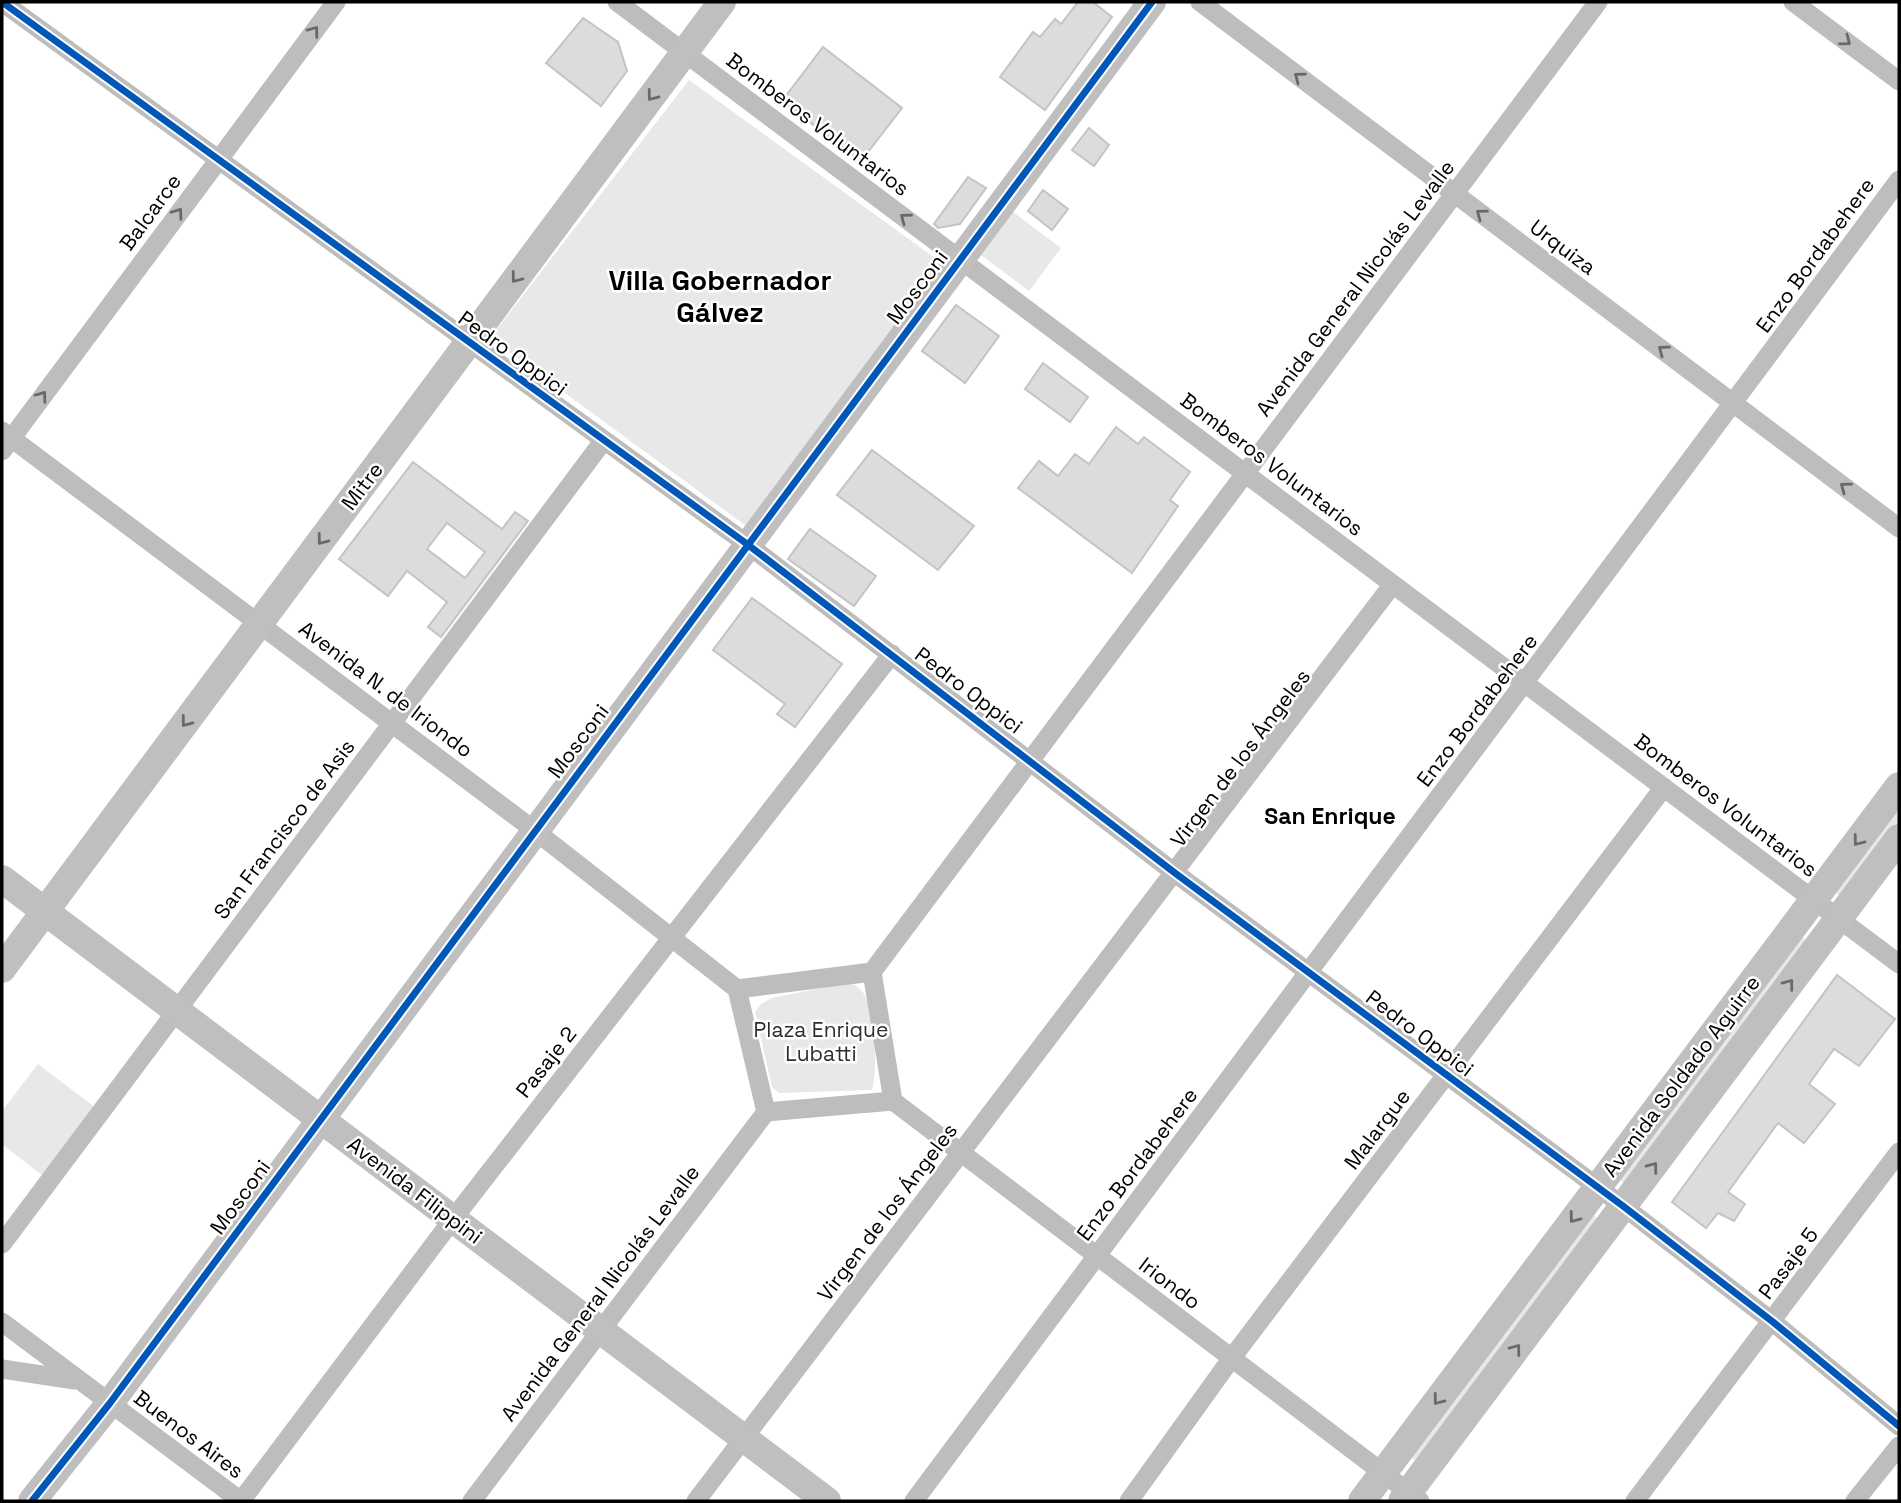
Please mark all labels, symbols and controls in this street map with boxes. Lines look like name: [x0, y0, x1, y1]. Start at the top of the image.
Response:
one-way arrow: [306, 26, 318, 39]
one-way arrow: [1838, 33, 1851, 46]
street label: Bomberos Voluntarios: [721, 46, 915, 202]
one-way arrow: [1295, 72, 1307, 85]
one-way arrow: [648, 88, 660, 101]
street label: Avenida General Nicolás Levalle: [1250, 154, 1460, 422]
street label: Balcarce: [113, 168, 187, 256]
street label: Enzo Bordabehere: [1750, 172, 1880, 338]
one-way arrow: [169, 209, 182, 221]
one-way arrow: [1476, 209, 1489, 222]
street label: Urquiza: [1525, 213, 1601, 281]
one-way arrow: [901, 214, 913, 226]
street label: Mosconi: [880, 245, 954, 329]
district label: Villa Gobernador Gálvez: [609, 262, 831, 330]
one-way arrow: [512, 271, 524, 283]
street label: Pedro Oppici: [453, 304, 573, 402]
one-way arrow: [1658, 346, 1671, 359]
street label: Bomberos Voluntarios: [1175, 386, 1369, 542]
one-way arrow: [34, 391, 47, 404]
street label: Mitre: [335, 457, 389, 515]
one-way arrow: [1840, 483, 1852, 495]
one-way arrow: [318, 532, 330, 544]
street label: Avenida N. de Iriondo: [294, 615, 478, 763]
street label: Enzo Bordabehere: [1411, 628, 1543, 792]
street label: Pedro Oppici: [910, 641, 1028, 739]
street label: Virgen de los Ángeles: [1164, 664, 1316, 852]
street label: Mosconi: [541, 699, 615, 783]
one-way arrow: [182, 714, 194, 727]
street label: Bomberos Voluntarios: [1629, 727, 1823, 883]
street label: San Francisco de Asis: [208, 734, 360, 924]
district label: San Enrique: [1264, 801, 1396, 831]
one-way arrow: [1854, 833, 1867, 845]
street label: Avenida Soldado Aguirre: [1596, 970, 1766, 1182]
one-way arrow: [1781, 980, 1794, 992]
street label: Pedro Oppici: [1361, 984, 1479, 1082]
park label: Plaza Enrique Lubatti: [754, 1016, 888, 1067]
street label: Pasaje 2: [510, 1021, 582, 1103]
street label: Enzo Bordabehere: [1071, 1082, 1203, 1246]
street label: Malargue: [1338, 1083, 1416, 1175]
street label: Virgen de los Ángeles: [811, 1118, 963, 1306]
street label: Avenida Filippini: [342, 1130, 488, 1250]
street label: Mosconi: [204, 1154, 276, 1240]
street label: Avenida General Nicolás Levalle: [495, 1159, 705, 1427]
one-way arrow: [1644, 1162, 1657, 1174]
one-way arrow: [1570, 1211, 1583, 1223]
street label: Pasaje 5: [1752, 1222, 1824, 1304]
street label: Iriondo: [1134, 1251, 1206, 1315]
one-way arrow: [1508, 1344, 1521, 1356]
street label: Buenos Aires: [129, 1384, 249, 1484]
one-way arrow: [1433, 1393, 1446, 1405]

